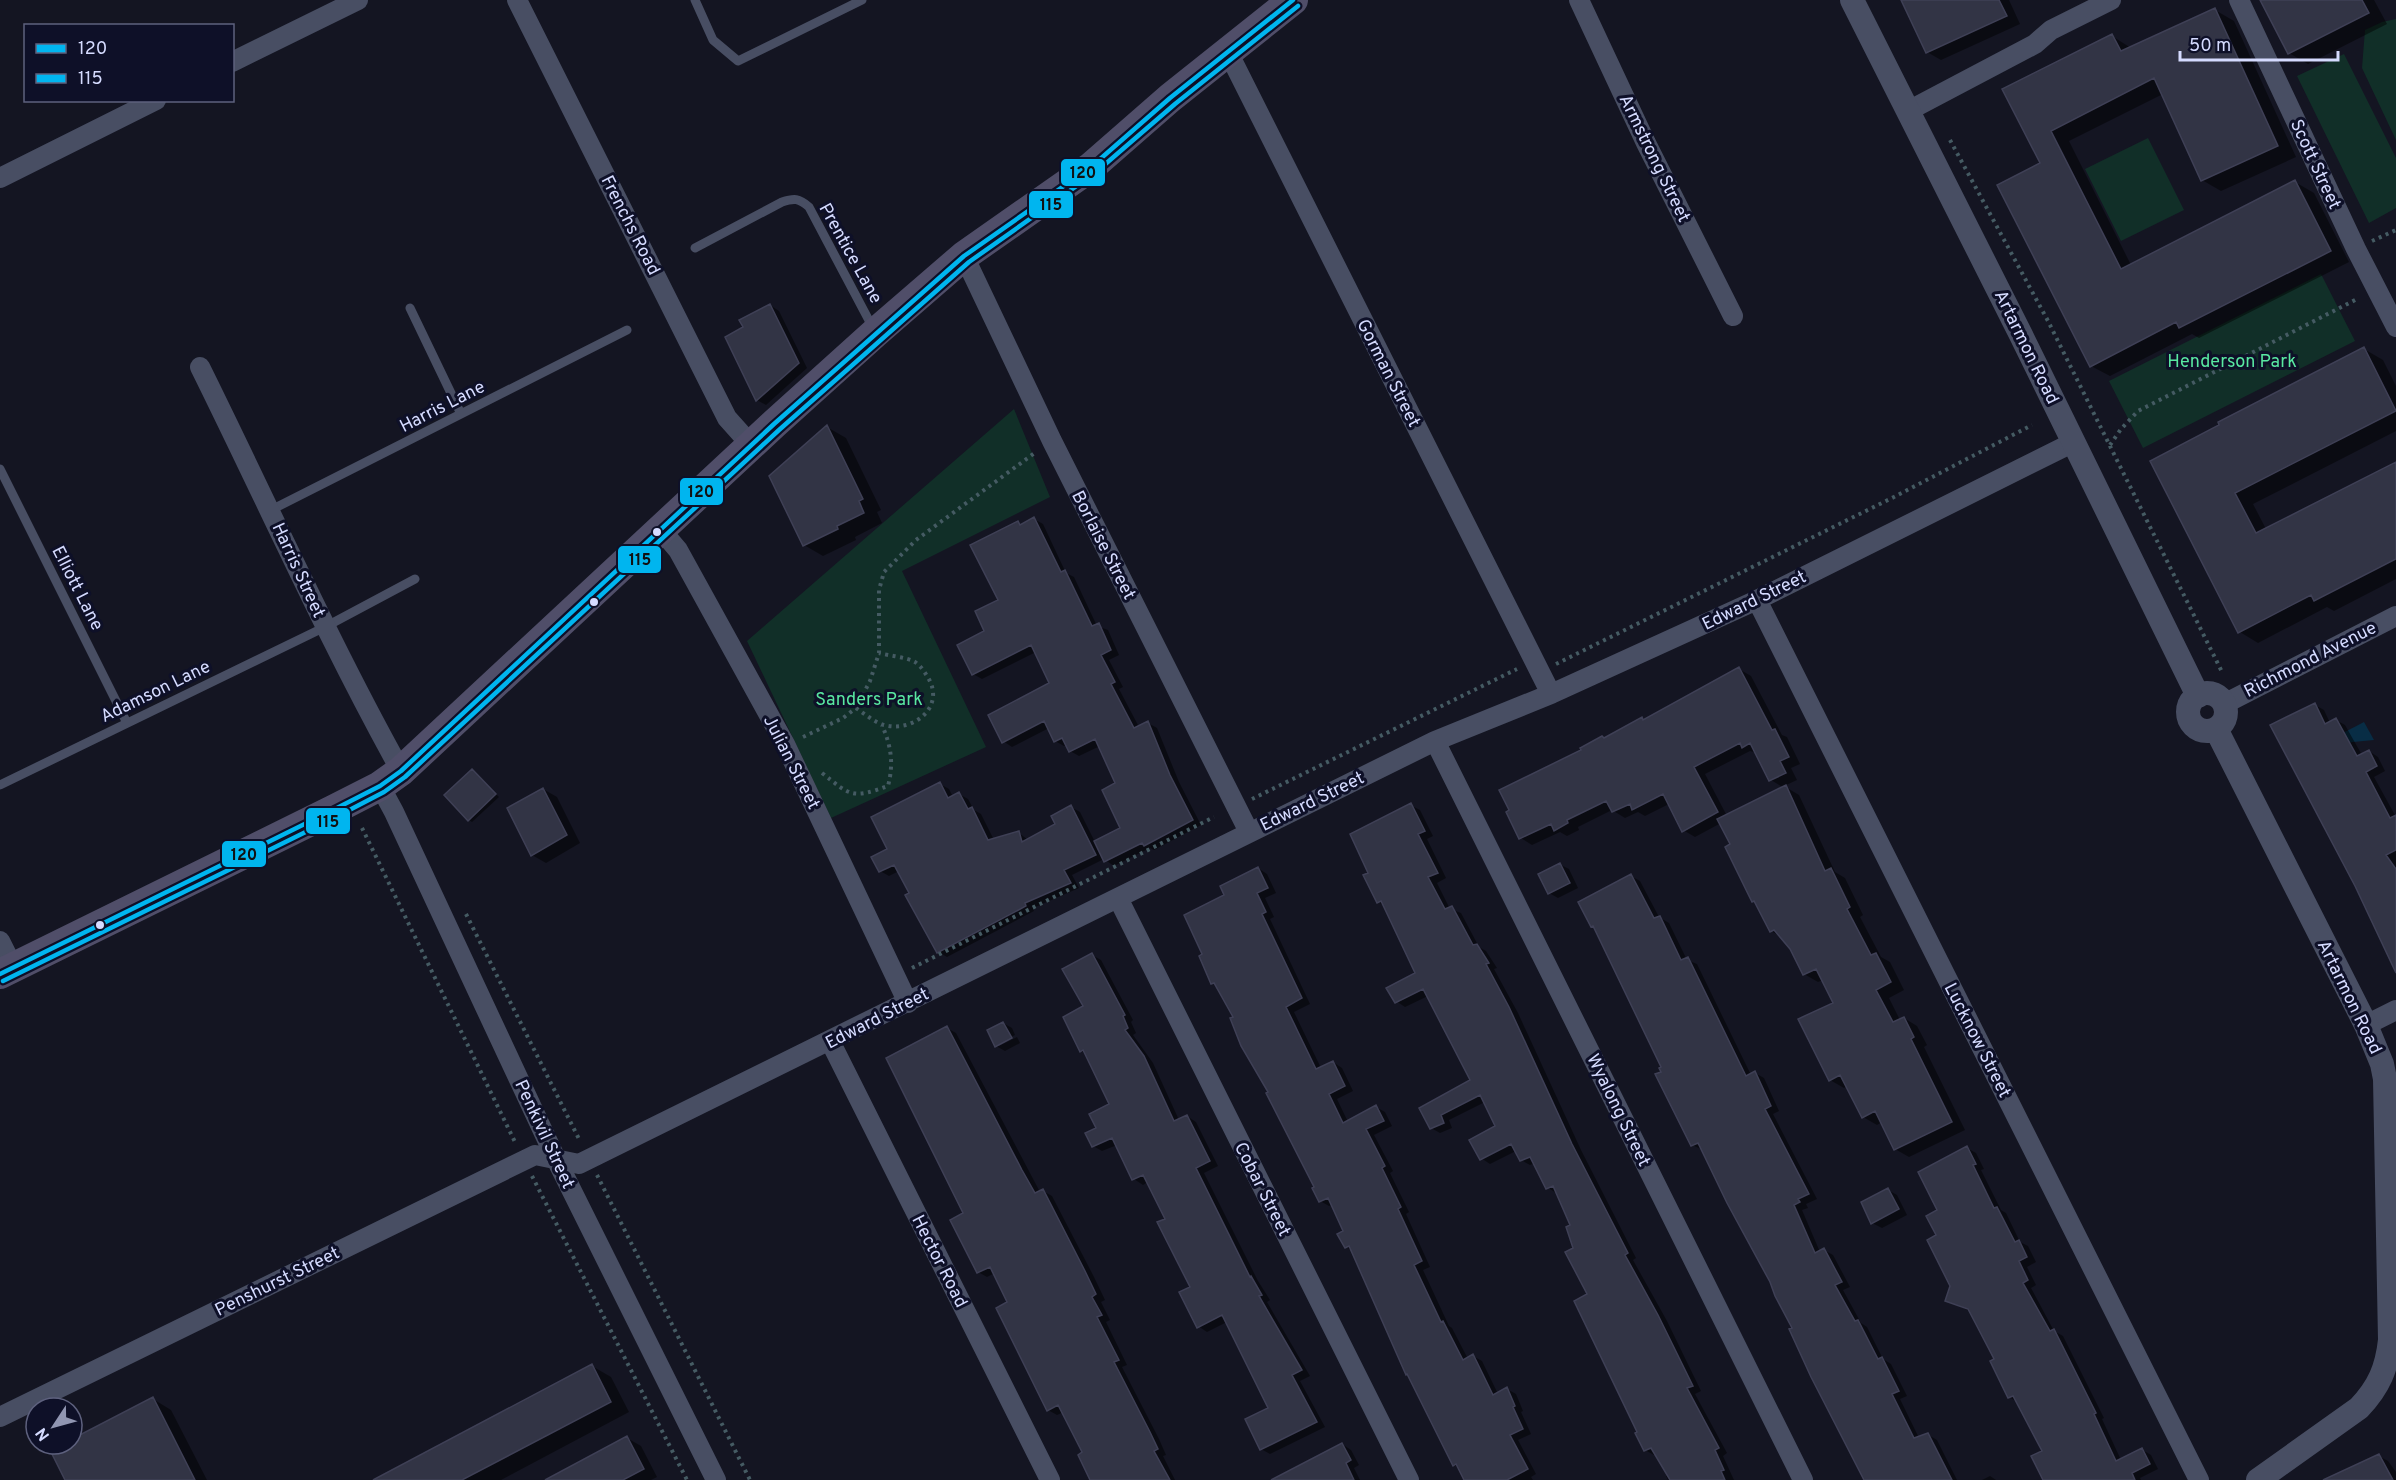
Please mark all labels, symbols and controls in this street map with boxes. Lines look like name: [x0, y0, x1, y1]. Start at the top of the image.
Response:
legend: [24, 24, 234, 102]
scale bar: [2180, 24, 2338, 62]
text: 50 m: [2189, 35, 2231, 58]
text: 120: [78, 38, 107, 61]
text: 115: [78, 68, 103, 91]
street label: Armstrong Street: [1613, 91, 1695, 226]
street label: Scott Street: [2284, 116, 2345, 213]
line badge: 120: [1060, 158, 1106, 187]
text: 120: [1070, 164, 1096, 184]
street label: Frenchs Road: [595, 172, 665, 279]
line badge: 115: [1028, 190, 1074, 219]
text: 115: [1040, 196, 1062, 216]
street label: Prentice Lane: [813, 199, 887, 308]
street label: Artarmon Road: [1988, 287, 2063, 409]
street label: Gorman Street: [1351, 316, 1425, 432]
park label: Henderson Park: [2167, 351, 2297, 374]
street label: Harris Lane: [396, 376, 489, 439]
line badge: 120: [679, 477, 724, 506]
text: 120: [688, 483, 714, 503]
street label: Borlaise Street: [1065, 487, 1140, 604]
street label: Harris Street: [266, 519, 330, 622]
unlabelled marker: [651, 526, 663, 538]
street label: Elliott Lane: [46, 542, 108, 635]
line badge: 115: [617, 545, 662, 574]
text: 115: [629, 551, 651, 571]
street label: Edward Street: [1699, 566, 1811, 636]
unlabelled marker: [588, 596, 600, 608]
street label: Richmond Avenue: [2241, 617, 2381, 704]
street label: Adamson Lane: [97, 656, 214, 729]
park label: Sanders Park: [815, 689, 923, 712]
street label: Julian Street: [757, 712, 824, 814]
street label: Edward Street: [1257, 767, 1369, 837]
line badge: 115: [305, 807, 351, 835]
text: 115: [317, 813, 339, 833]
line badge: 120: [221, 840, 267, 868]
text: 120: [231, 846, 257, 866]
unlabelled marker: [94, 919, 106, 931]
street label: Artarmon Road: [2311, 937, 2386, 1059]
street label: Lucknow Street: [1938, 979, 2015, 1102]
street label: Edward Street: [822, 983, 933, 1055]
street label: Wyalong Street: [1580, 1051, 1655, 1171]
street label: Penkivil Street: [508, 1076, 579, 1193]
street label: Cobar Street: [1228, 1139, 1295, 1241]
street label: Hector Road: [906, 1211, 972, 1312]
street label: Penshurst Street: [212, 1242, 344, 1322]
north arrow: [24, 1396, 84, 1456]
text: N: [32, 1423, 55, 1444]

